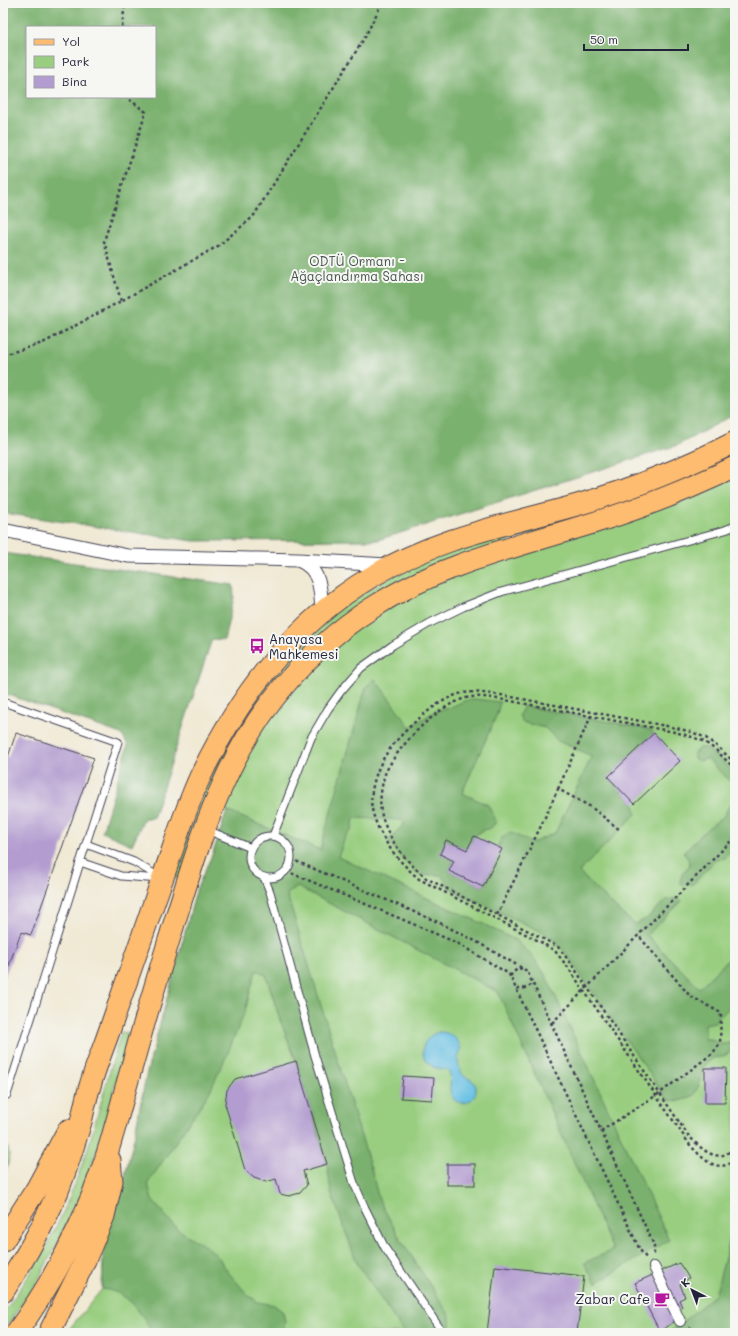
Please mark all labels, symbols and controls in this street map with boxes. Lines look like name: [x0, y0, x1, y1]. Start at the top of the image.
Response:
legend: [26, 26, 156, 98]
scale bar: [584, 26, 688, 52]
text: 50 m: [590, 31, 618, 47]
text: Yol: [62, 33, 80, 49]
text: Park: [62, 53, 89, 69]
text: Bina: [62, 73, 87, 89]
park label: ODTÜ Ormanı - Ağaçlandırma Sahası: [290, 252, 424, 284]
place label: Anayasa Mahkemesi: [269, 630, 338, 662]
bus stop icon: Anayasa Mahkemesi: [248, 637, 266, 655]
north arrow: [672, 1270, 712, 1310]
text: K: [677, 1274, 693, 1290]
place label: Zabar Cafe: [576, 1290, 650, 1307]
cafe icon: Zabar Cafe: [653, 1290, 671, 1308]

